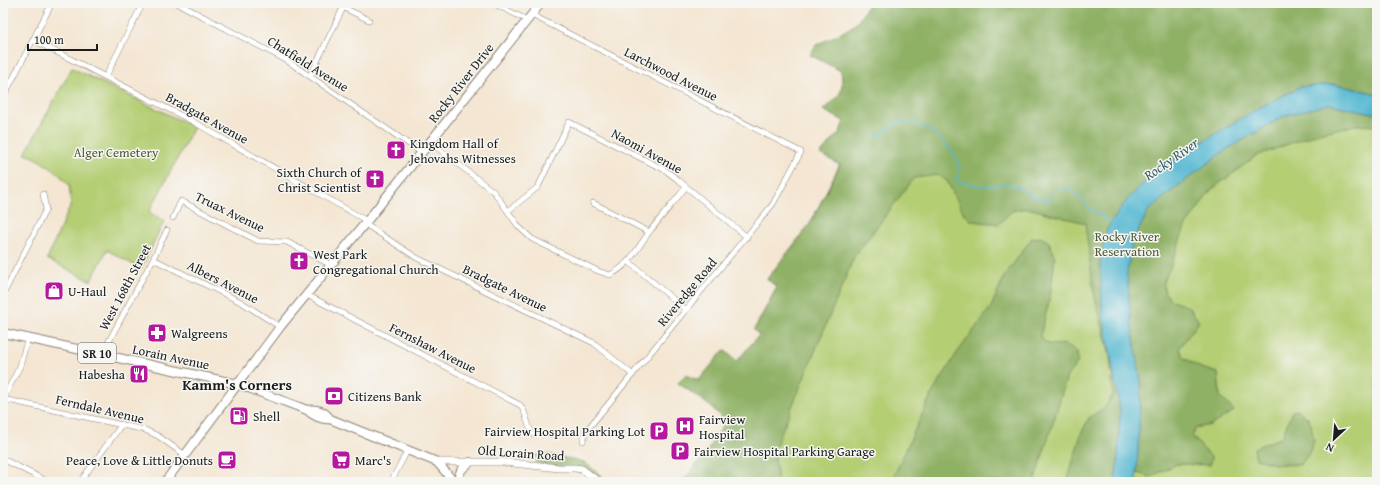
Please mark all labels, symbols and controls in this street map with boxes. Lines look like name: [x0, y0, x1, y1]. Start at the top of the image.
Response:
scale bar: [28, 26, 97, 52]
text: 100 m: [34, 31, 64, 48]
street label: Chatfield Avenue: [264, 31, 352, 97]
street label: Rocky River Drive: [424, 39, 498, 127]
street label: Larchwood Avenue: [621, 42, 721, 106]
street label: Bradgate Avenue: [162, 87, 252, 149]
street label: Naomi Avenue: [608, 124, 686, 178]
water label: Rocky River: [1139, 132, 1203, 186]
place label: Kingdom Hall of Jehovahs Witnesses: [408, 134, 516, 168]
church icon: Kingdom Hall of Jehovahs Witnesses: [385, 139, 407, 161]
park label: Alger Cemetery: [74, 143, 159, 162]
place label: Sixth Church of Christ Scientist: [277, 163, 363, 197]
church icon: Sixth Church of Christ Scientist: [364, 168, 386, 190]
street label: Truax Avenue: [192, 187, 268, 237]
park label: Rocky River Reservation: [1095, 227, 1160, 261]
street label: West 168th Street: [94, 240, 156, 334]
place label: West Park Congregational Church: [313, 245, 439, 279]
church icon: West Park Congregational Church: [288, 250, 310, 272]
street label: Riveredge Road: [653, 254, 721, 330]
street label: Albers Avenue: [184, 256, 262, 308]
street label: Bradgate Avenue: [460, 259, 550, 317]
shop icon: U-Haul: [43, 280, 65, 302]
place label: U-Haul: [68, 282, 107, 301]
street label: Fernshaw Avenue: [386, 318, 480, 378]
pharmacy icon: Walgreens: [146, 322, 168, 344]
place label: Walgreens: [171, 324, 228, 343]
street label: Lorain Avenue: [131, 340, 211, 374]
road number: SR 10: [78, 343, 116, 363]
restaurant icon: Habesha: [128, 363, 150, 385]
place label: Habesha: [79, 365, 126, 384]
district label: Kamm's Corners: [182, 374, 292, 395]
bank icon: Citizens Bank: [323, 385, 345, 407]
place label: Citizens Bank: [348, 387, 422, 406]
street label: Ferndale Avenue: [54, 390, 146, 428]
fuel station icon: Shell: [228, 405, 250, 427]
place label: Shell: [253, 407, 280, 426]
place label: Fairview Hospital: [699, 410, 746, 444]
hospital icon: Fairview Hospital: [674, 415, 696, 437]
north arrow: [1314, 419, 1354, 459]
parking icon: Fairview Hospital Parking Lot: [648, 420, 670, 442]
place label: Fairview Hospital Parking Lot: [484, 422, 645, 441]
text: N: [1322, 439, 1336, 457]
street label: Old Lorain Road: [477, 440, 565, 466]
parking icon: Fairview Hospital Parking Garage: [669, 440, 691, 462]
place label: Fairview Hospital Parking Garage: [694, 442, 875, 461]
cafe icon: Peace, Love & Little Donuts: [216, 449, 238, 471]
supermarket icon: Marc's: [330, 449, 352, 471]
place label: Peace, Love & Little Donuts: [66, 451, 213, 470]
place label: Marc's: [355, 451, 391, 470]

